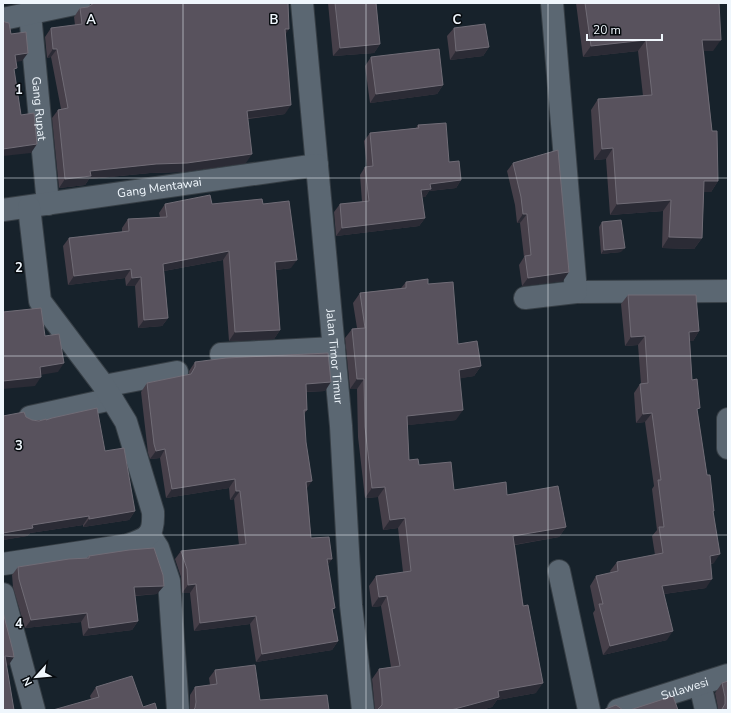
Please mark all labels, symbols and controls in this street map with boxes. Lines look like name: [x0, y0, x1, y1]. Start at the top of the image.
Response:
text: A: [86, 11, 96, 29]
text: B: [270, 11, 279, 29]
text: C: [453, 11, 462, 29]
scale bar: [587, 16, 662, 42]
text: 20 m: [593, 22, 621, 38]
street label: Gang Rupat: [28, 76, 50, 142]
text: 1: [15, 81, 23, 99]
street label: Gang Mentawai: [116, 174, 203, 202]
text: 2: [15, 259, 23, 277]
street label: Jalan Timor Timur: [322, 307, 347, 406]
text: 3: [15, 437, 23, 455]
text: 4: [15, 615, 23, 633]
north arrow: [16, 657, 56, 697]
text: N: [19, 674, 36, 688]
street label: Sulawesi: [659, 674, 710, 704]

